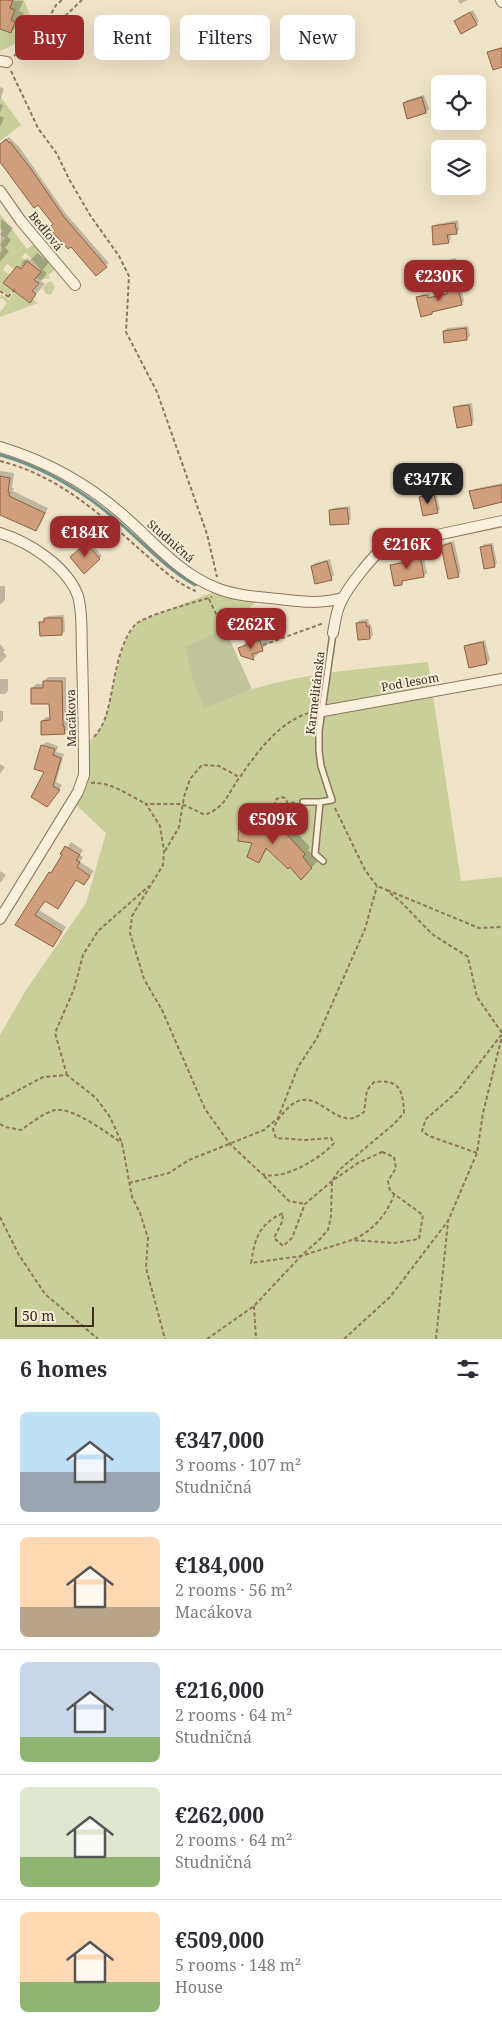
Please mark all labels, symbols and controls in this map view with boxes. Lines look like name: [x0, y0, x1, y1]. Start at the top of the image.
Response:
chip: Buy: [15, 15, 84, 60]
chip: Rent: [94, 15, 170, 60]
chip: Filters: [180, 15, 270, 60]
chip: New: [280, 15, 355, 60]
map controls: [431, 75, 486, 195]
button: locate: [431, 75, 486, 130]
button: layers: [431, 140, 486, 195]
street label: Bedľová: [25, 208, 67, 254]
pin: €230K: [404, 260, 474, 302]
text: €230K: [415, 265, 463, 287]
pin: €347K: [393, 462, 463, 505]
text: €347K: [404, 468, 452, 490]
pin: €184K: [50, 516, 120, 558]
street label: Studničná: [144, 516, 199, 567]
text: €184K: [61, 521, 109, 543]
pin: €216K: [372, 528, 442, 570]
text: €216K: [383, 533, 431, 555]
pin: €262K: [216, 608, 286, 650]
text: €262K: [227, 613, 275, 635]
street label: Karmelitánska: [301, 650, 329, 736]
street label: Pod lesom: [380, 669, 440, 695]
street label: Macákova: [62, 689, 80, 747]
pin: €509K: [238, 802, 308, 845]
text: €509K: [249, 808, 297, 830]
scale bar: [15, 1304, 94, 1327]
text: 50 m: [22, 1306, 55, 1325]
text: 6 homes: [20, 1355, 107, 1383]
icon: filters: [454, 1355, 482, 1383]
text: €347,000: [175, 1426, 264, 1454]
icon: home: [60, 1432, 120, 1492]
text: 3 rooms · 107 m²: [175, 1454, 301, 1476]
text: Studničná: [175, 1476, 252, 1498]
text: €184,000: [175, 1551, 264, 1579]
icon: home: [60, 1557, 120, 1617]
text: 2 rooms · 56 m²: [175, 1579, 292, 1601]
text: Macákova: [175, 1601, 252, 1623]
text: €216,000: [175, 1676, 264, 1704]
icon: home: [60, 1682, 120, 1742]
text: 2 rooms · 64 m²: [175, 1704, 292, 1726]
text: Studničná: [175, 1726, 252, 1748]
text: €262,000: [175, 1801, 264, 1829]
icon: home: [60, 1807, 120, 1867]
text: 2 rooms · 64 m²: [175, 1829, 292, 1851]
text: Studničná: [175, 1851, 252, 1873]
text: €509,000: [175, 1926, 264, 1954]
icon: home: [60, 1932, 120, 1992]
text: 5 rooms · 148 m²: [175, 1954, 301, 1976]
text: House: [175, 1976, 223, 1998]

